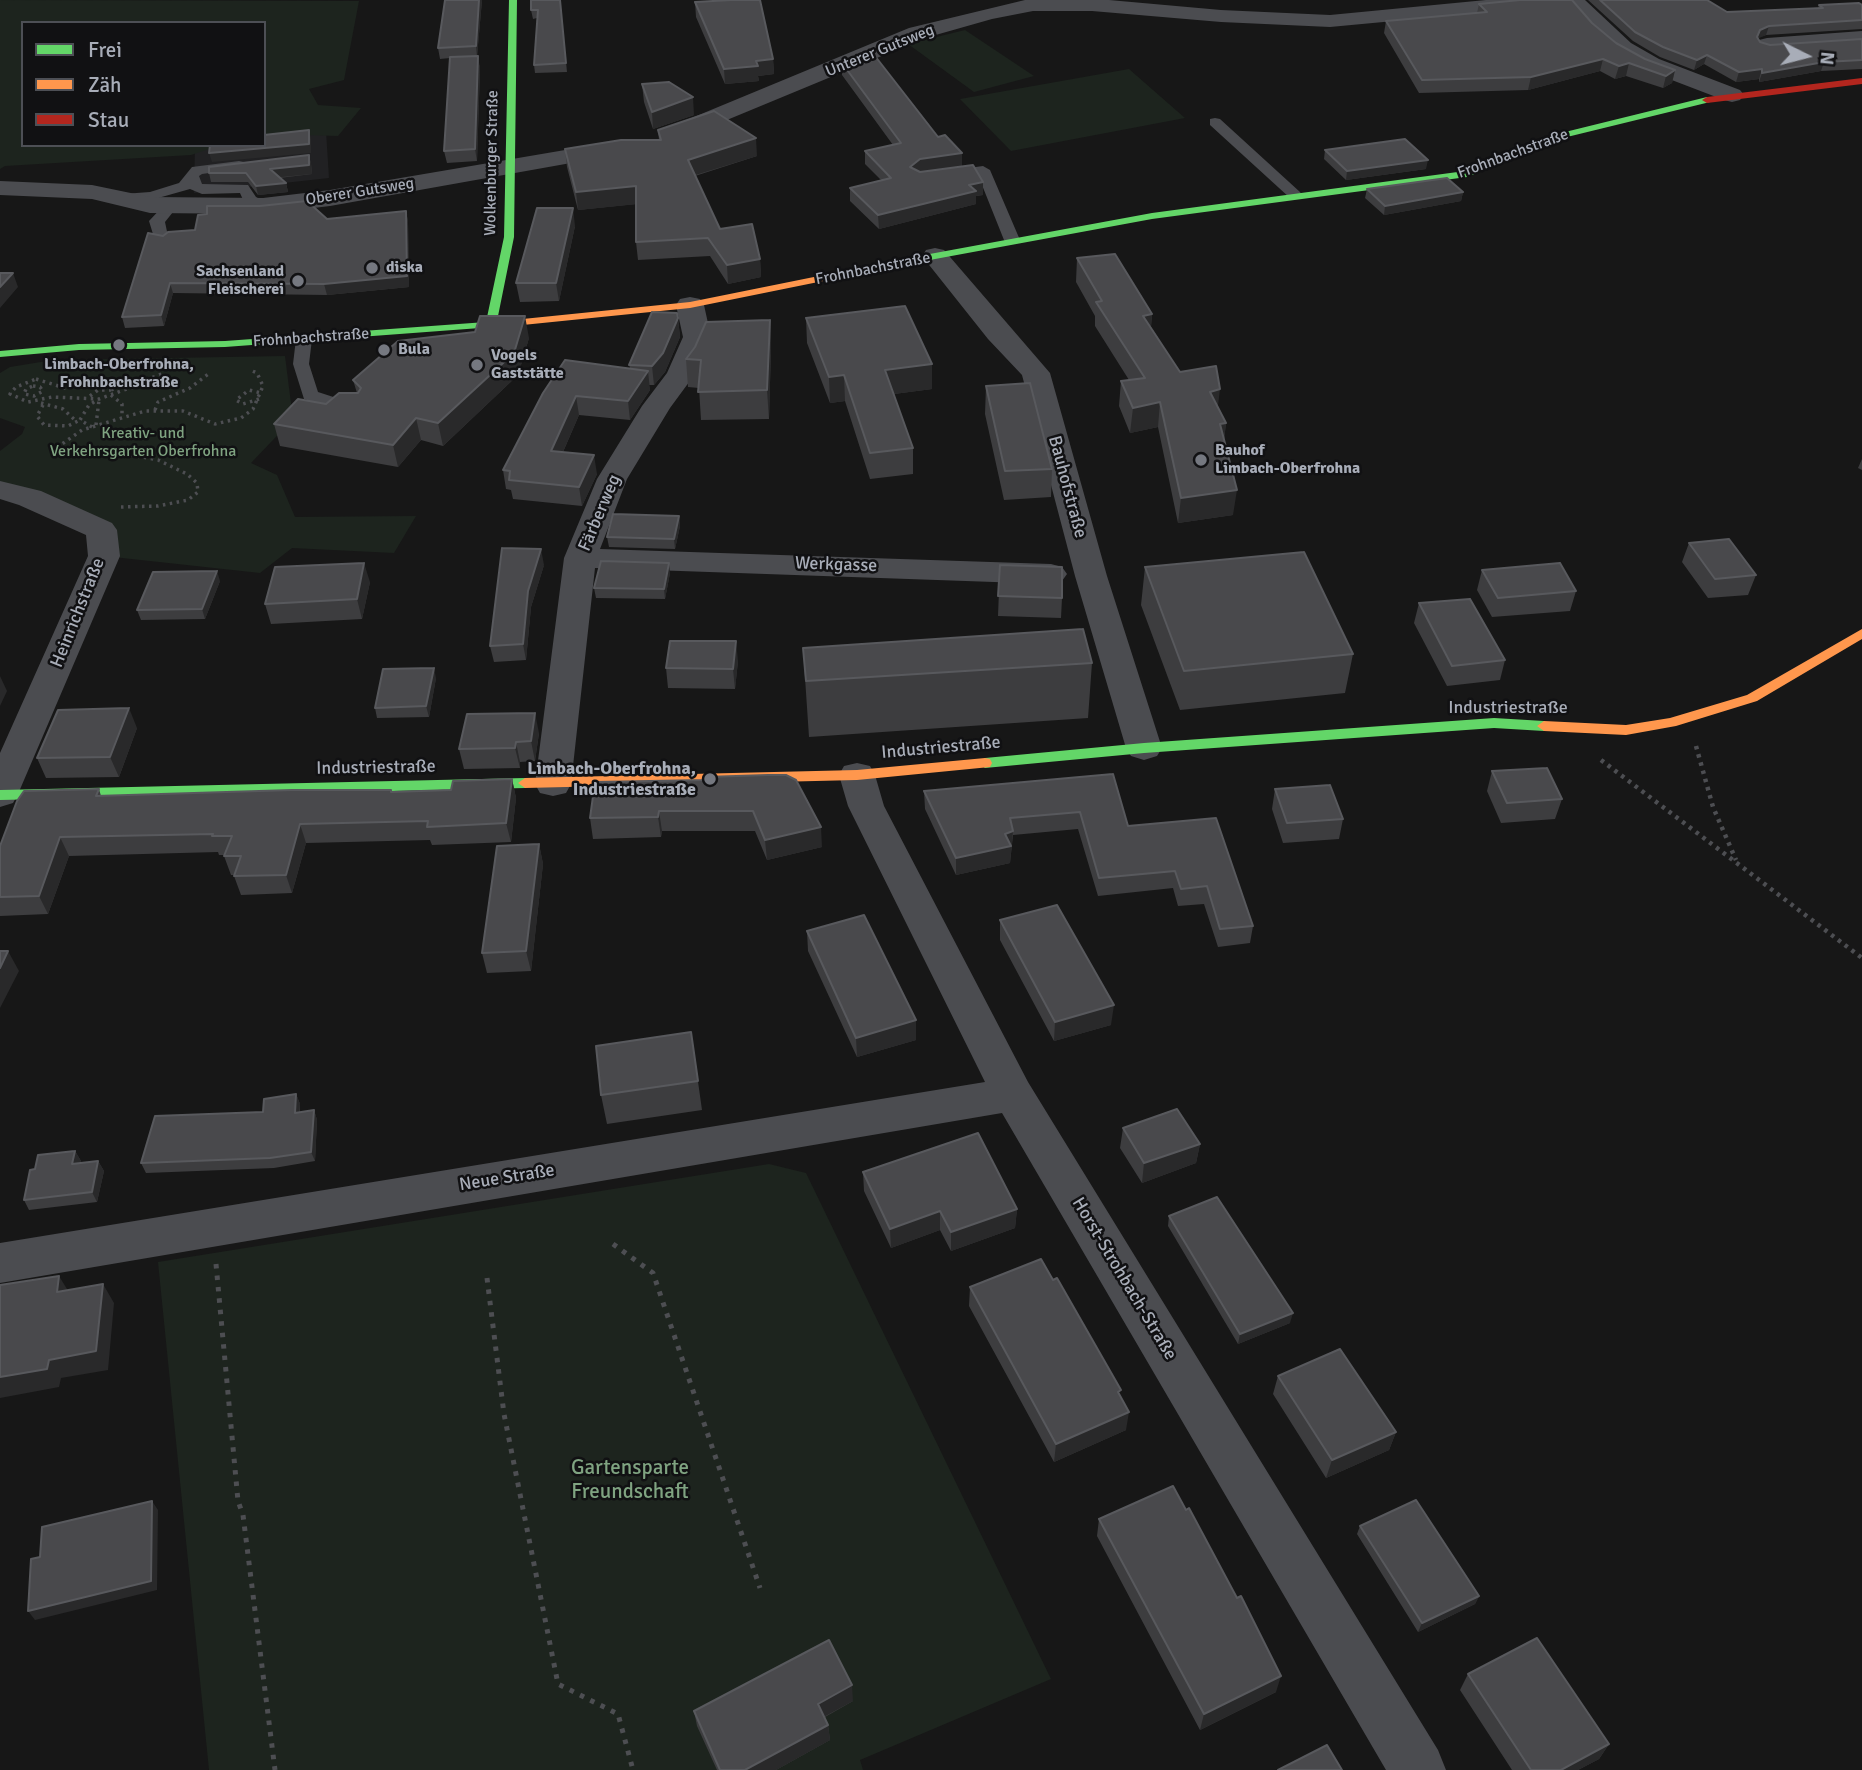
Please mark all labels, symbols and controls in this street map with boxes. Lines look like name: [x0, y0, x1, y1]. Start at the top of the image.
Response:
street label: Unterer Gutsweg: [823, 20, 937, 82]
legend: [21, 21, 266, 147]
north arrow: [1771, 21, 1841, 91]
text: Frei: [88, 37, 122, 63]
text: N: [1814, 50, 1840, 66]
text: Zäh: [88, 72, 122, 98]
street label: Wolkenburger Straße: [481, 90, 503, 236]
text: Stau: [88, 107, 129, 133]
street label: Frohnbachstraße: [1455, 125, 1571, 183]
street label: Oberer Gutsweg: [304, 174, 416, 210]
street label: Frohnbachstraße: [814, 248, 932, 290]
place label: diska: [386, 258, 423, 278]
marker: diska: [364, 260, 380, 276]
place label: Sachsenland Fleischerei: [196, 262, 284, 300]
marker: Sachsenland Fleischerei: [290, 273, 306, 289]
street label: Frohnbachstraße: [252, 324, 370, 352]
marker: Limbach-Oberfrohna, Frohnbachstraße: [111, 337, 127, 353]
place label: Bula: [398, 340, 430, 360]
marker: Bula: [376, 342, 392, 358]
place label: Vogels Gaststätte: [491, 346, 564, 384]
place label: Limbach-Oberfrohna, Frohnbachstraße: [44, 355, 194, 393]
marker: Vogels Gaststätte: [469, 357, 485, 373]
park label: Kreativ- und Verkehrsgarten Oberfrohna: [50, 424, 236, 462]
street label: Bauhofstraße: [1043, 433, 1091, 541]
place label: Bauhof Limbach-Oberfrohna: [1215, 441, 1360, 479]
marker: Bauhof Limbach-Oberfrohna: [1193, 452, 1209, 468]
street label: Färberweg: [574, 471, 626, 555]
street label: Werkgasse: [794, 553, 878, 577]
street label: Heinrichstraße: [46, 555, 110, 671]
street label: Industriestraße: [1448, 697, 1568, 719]
street label: Industriestraße: [880, 732, 1002, 764]
street label: Industriestraße: [316, 756, 436, 780]
place label: Limbach-Oberfrohna, Industriestraße: [527, 758, 696, 800]
marker: Limbach-Oberfrohna, Industriestraße: [702, 771, 718, 787]
street label: Neue Straße: [458, 1160, 556, 1196]
street label: Horst-Strohbach-Straße: [1067, 1194, 1181, 1364]
park label: Gartensparte Freundschaft: [571, 1455, 689, 1505]

